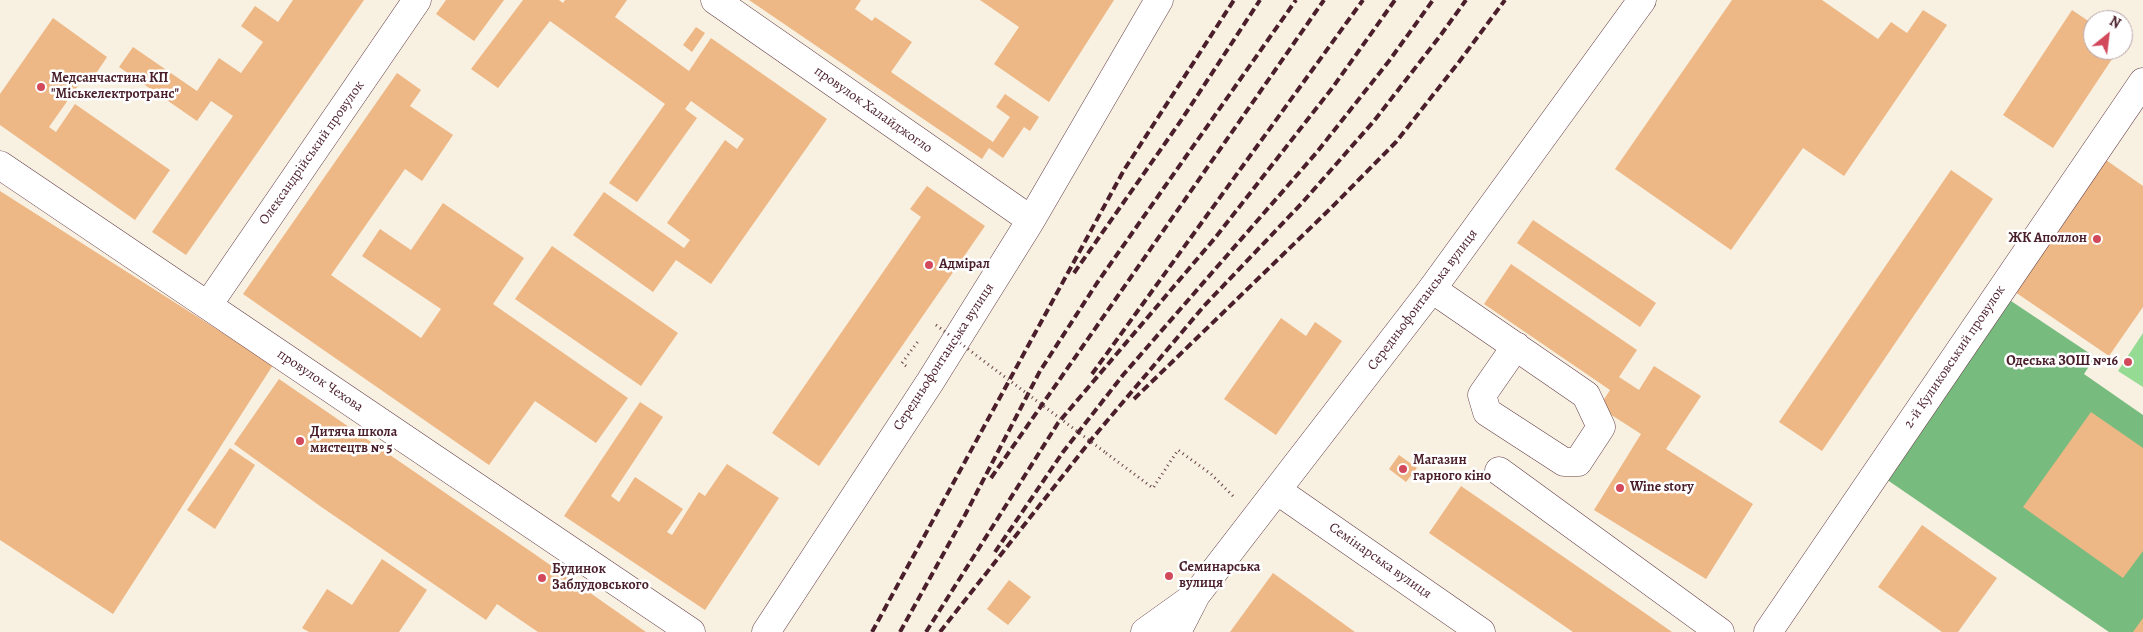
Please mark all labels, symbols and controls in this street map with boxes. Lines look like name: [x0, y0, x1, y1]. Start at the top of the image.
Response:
north arrow: [2083, 10, 2133, 60]
text: N: [2106, 12, 2124, 33]
street label: провулок Халайджогло: [811, 63, 935, 157]
place label: Медсанчастина КП "Міськелектротранс": [51, 71, 179, 104]
street label: Олександрійський провулок: [256, 78, 368, 228]
marker: Медсанчастина КП "Міськелектротранс": [35, 81, 47, 93]
street label: Середньофонтанська вулиця: [1364, 226, 1482, 374]
place label: ЖК Аполлон: [2008, 231, 2087, 247]
marker: ЖК Аполлон: [2091, 233, 2103, 245]
place label: Адмірал: [939, 257, 990, 273]
marker: Адмірал: [923, 259, 935, 271]
street label: Середньофонтанська вулиця: [890, 280, 998, 434]
street label: 2-й Куликовський провулок: [1901, 282, 2009, 432]
street label: провулок Чехова: [274, 346, 366, 416]
place label: Одеська ЗОШ №16: [2006, 354, 2118, 370]
marker: Одеська ЗОШ №16: [2122, 356, 2134, 368]
place label: Дитяча школа мистецтв № 5: [310, 425, 397, 458]
marker: Дитяча школа мистецтв № 5: [294, 435, 306, 447]
place label: Магазин гарного кіно: [1413, 453, 1491, 486]
marker: Магазин гарного кіно: [1397, 463, 1409, 475]
place label: Wine story: [1630, 480, 1694, 496]
marker: Wine story: [1614, 482, 1626, 494]
street label: Семінарська вулиця: [1326, 519, 1434, 603]
place label: Семинарська вулиця: [1179, 560, 1260, 592]
place label: Будинок Заблудовського: [552, 562, 649, 594]
marker: Семинарська вулиця: [1163, 570, 1175, 582]
marker: Будинок Заблудовського: [536, 572, 548, 584]

